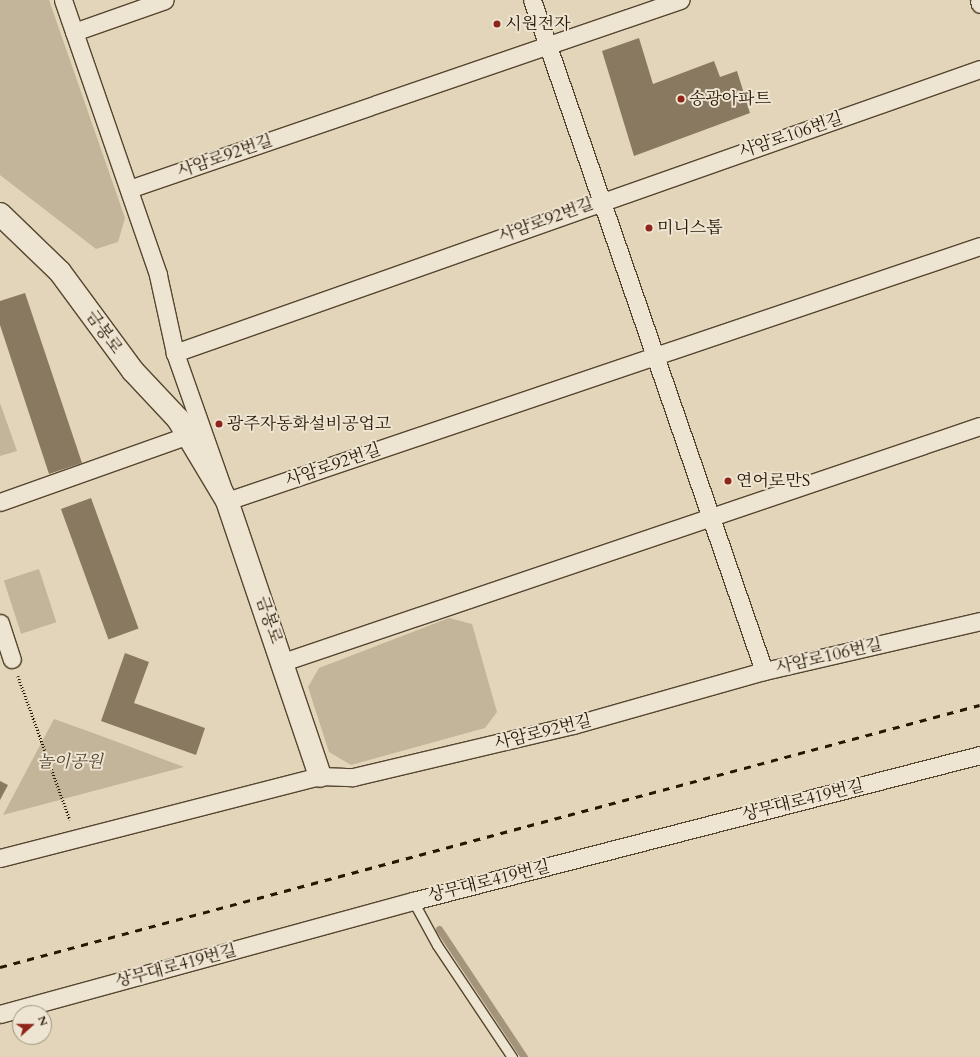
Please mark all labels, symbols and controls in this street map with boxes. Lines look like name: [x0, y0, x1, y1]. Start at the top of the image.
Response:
place label: 시원전자: [505, 14, 571, 34]
marker: 시원전자: [492, 19, 502, 29]
place label: 송광아파트: [689, 89, 771, 109]
marker: 송광아파트: [676, 94, 686, 104]
street label: 사암로106번길: [737, 108, 845, 162]
street label: 사암로92번길: [175, 130, 275, 182]
street label: 사암로92번길: [496, 193, 596, 247]
place label: 미니스톱: [657, 218, 723, 238]
marker: 미니스톱: [644, 223, 654, 233]
street label: 금봉로: [81, 306, 127, 358]
place label: 광주자동화설비공업고: [227, 414, 391, 434]
marker: 광주자동화설비공업고: [214, 419, 224, 429]
street label: 사암로92번길: [283, 439, 383, 491]
place label: 연어로만S: [736, 471, 810, 491]
marker: 연어로만S: [723, 476, 733, 486]
street label: 금봉로: [251, 593, 287, 647]
street label: 사암로106번길: [774, 634, 884, 678]
street label: 사암로92번길: [492, 710, 594, 754]
park label: 놀이공원: [37, 752, 103, 772]
street label: 상무대로419번길: [740, 775, 866, 825]
street label: 상무대로419번길: [426, 856, 552, 906]
street label: 상무대로419번길: [113, 940, 239, 992]
north arrow: [12, 1005, 52, 1045]
text: N: [34, 1014, 51, 1028]

